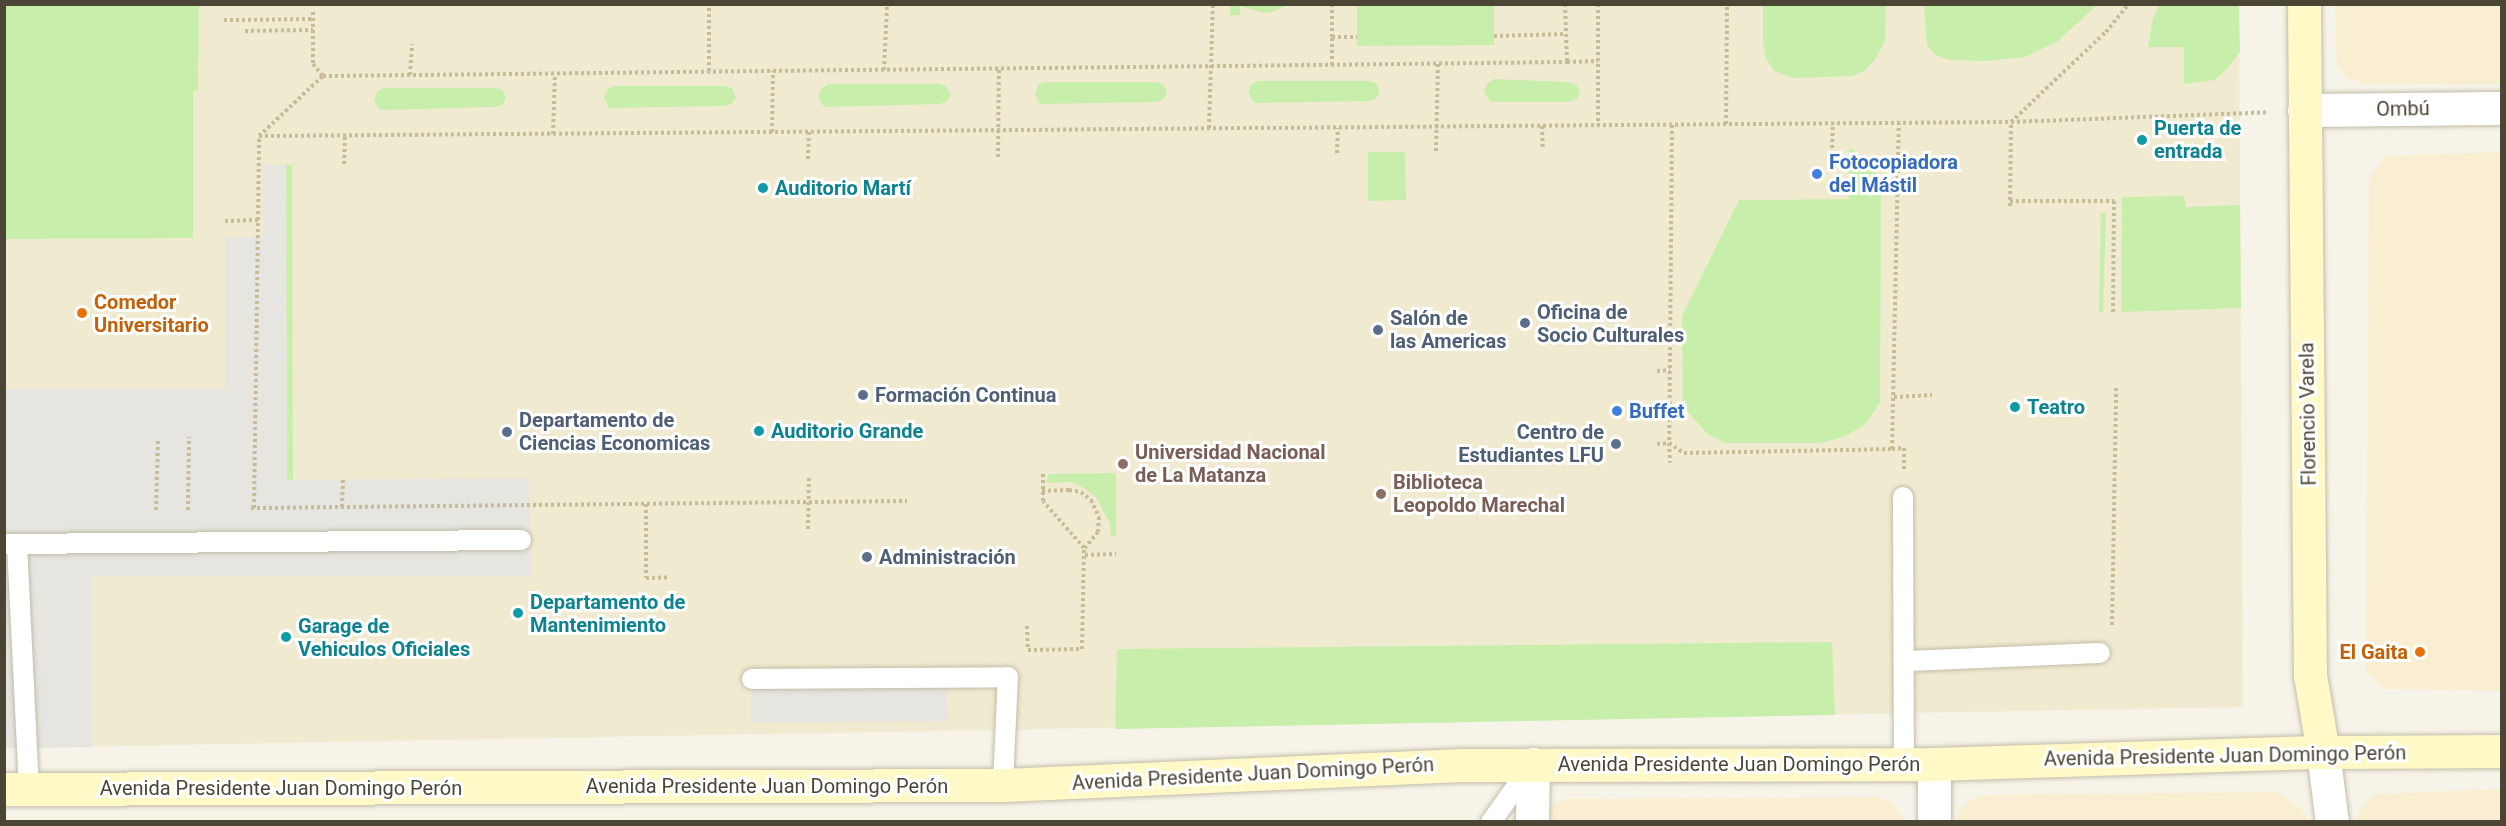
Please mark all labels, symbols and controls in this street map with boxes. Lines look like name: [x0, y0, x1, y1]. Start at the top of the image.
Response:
street label: Ombú: [2376, 97, 2430, 121]
place label: Puerta de entrada: [2154, 116, 2241, 163]
marker: Puerta de entrada: [2135, 133, 2149, 147]
place label: Fotocopiadora del Mástil: [1829, 150, 1958, 197]
marker: Fotocopiadora del Mástil: [1810, 167, 1824, 181]
place label: Auditorio Martí: [775, 176, 911, 200]
marker: Auditorio Martí: [756, 181, 770, 195]
place label: Comedor Universitario: [94, 290, 209, 337]
place label: Oficina de Socio Culturales: [1537, 300, 1684, 347]
marker: Comedor Universitario: [75, 306, 89, 320]
place label: Salón de las Americas: [1390, 306, 1506, 353]
marker: Oficina de Socio Culturales: [1518, 316, 1532, 330]
marker: Salón de las Americas: [1371, 323, 1385, 337]
street label: Florencio Varela: [2295, 342, 2321, 486]
place label: Formación Continua: [875, 383, 1056, 407]
marker: Formación Continua: [856, 388, 870, 402]
place label: Teatro: [2027, 395, 2085, 419]
place label: Buffet: [1629, 399, 1685, 423]
marker: Teatro: [2008, 400, 2022, 414]
marker: Buffet: [1610, 404, 1624, 418]
place label: Departamento de Ciencias Economicas: [519, 408, 710, 455]
place label: Auditorio Grande: [771, 419, 923, 443]
place label: Centro de Estudiantes LFU: [1458, 420, 1604, 467]
marker: Auditorio Grande: [752, 424, 766, 438]
marker: Departamento de Ciencias Economicas: [500, 425, 514, 439]
marker: Centro de Estudiantes LFU: [1609, 437, 1623, 451]
place label: Universidad Nacional de La Matanza: [1135, 440, 1326, 487]
marker: Universidad Nacional de La Matanza: [1116, 457, 1130, 471]
place label: Biblioteca Leopoldo Marechal: [1393, 470, 1565, 517]
marker: Biblioteca Leopoldo Marechal: [1374, 487, 1388, 501]
place label: Administración: [879, 545, 1016, 569]
marker: Administración: [860, 550, 874, 564]
place label: Departamento de Mantenimiento: [530, 590, 685, 637]
marker: Departamento de Mantenimiento: [511, 606, 525, 620]
place label: Garage de Vehiculos Oficiales: [298, 614, 470, 661]
marker: Garage de Vehiculos Oficiales: [279, 630, 293, 644]
place label: El Gaita: [2339, 640, 2408, 664]
marker: El Gaita: [2413, 645, 2427, 659]
street label: Avenida Presidente Juan Domingo Perón: [2044, 741, 2406, 771]
street label: Avenida Presidente Juan Domingo Perón: [1558, 752, 1920, 776]
street label: Avenida Presidente Juan Domingo Perón: [1071, 753, 1435, 795]
street label: Avenida Presidente Juan Domingo Perón: [586, 774, 948, 798]
street label: Avenida Presidente Juan Domingo Perón: [100, 776, 462, 800]

